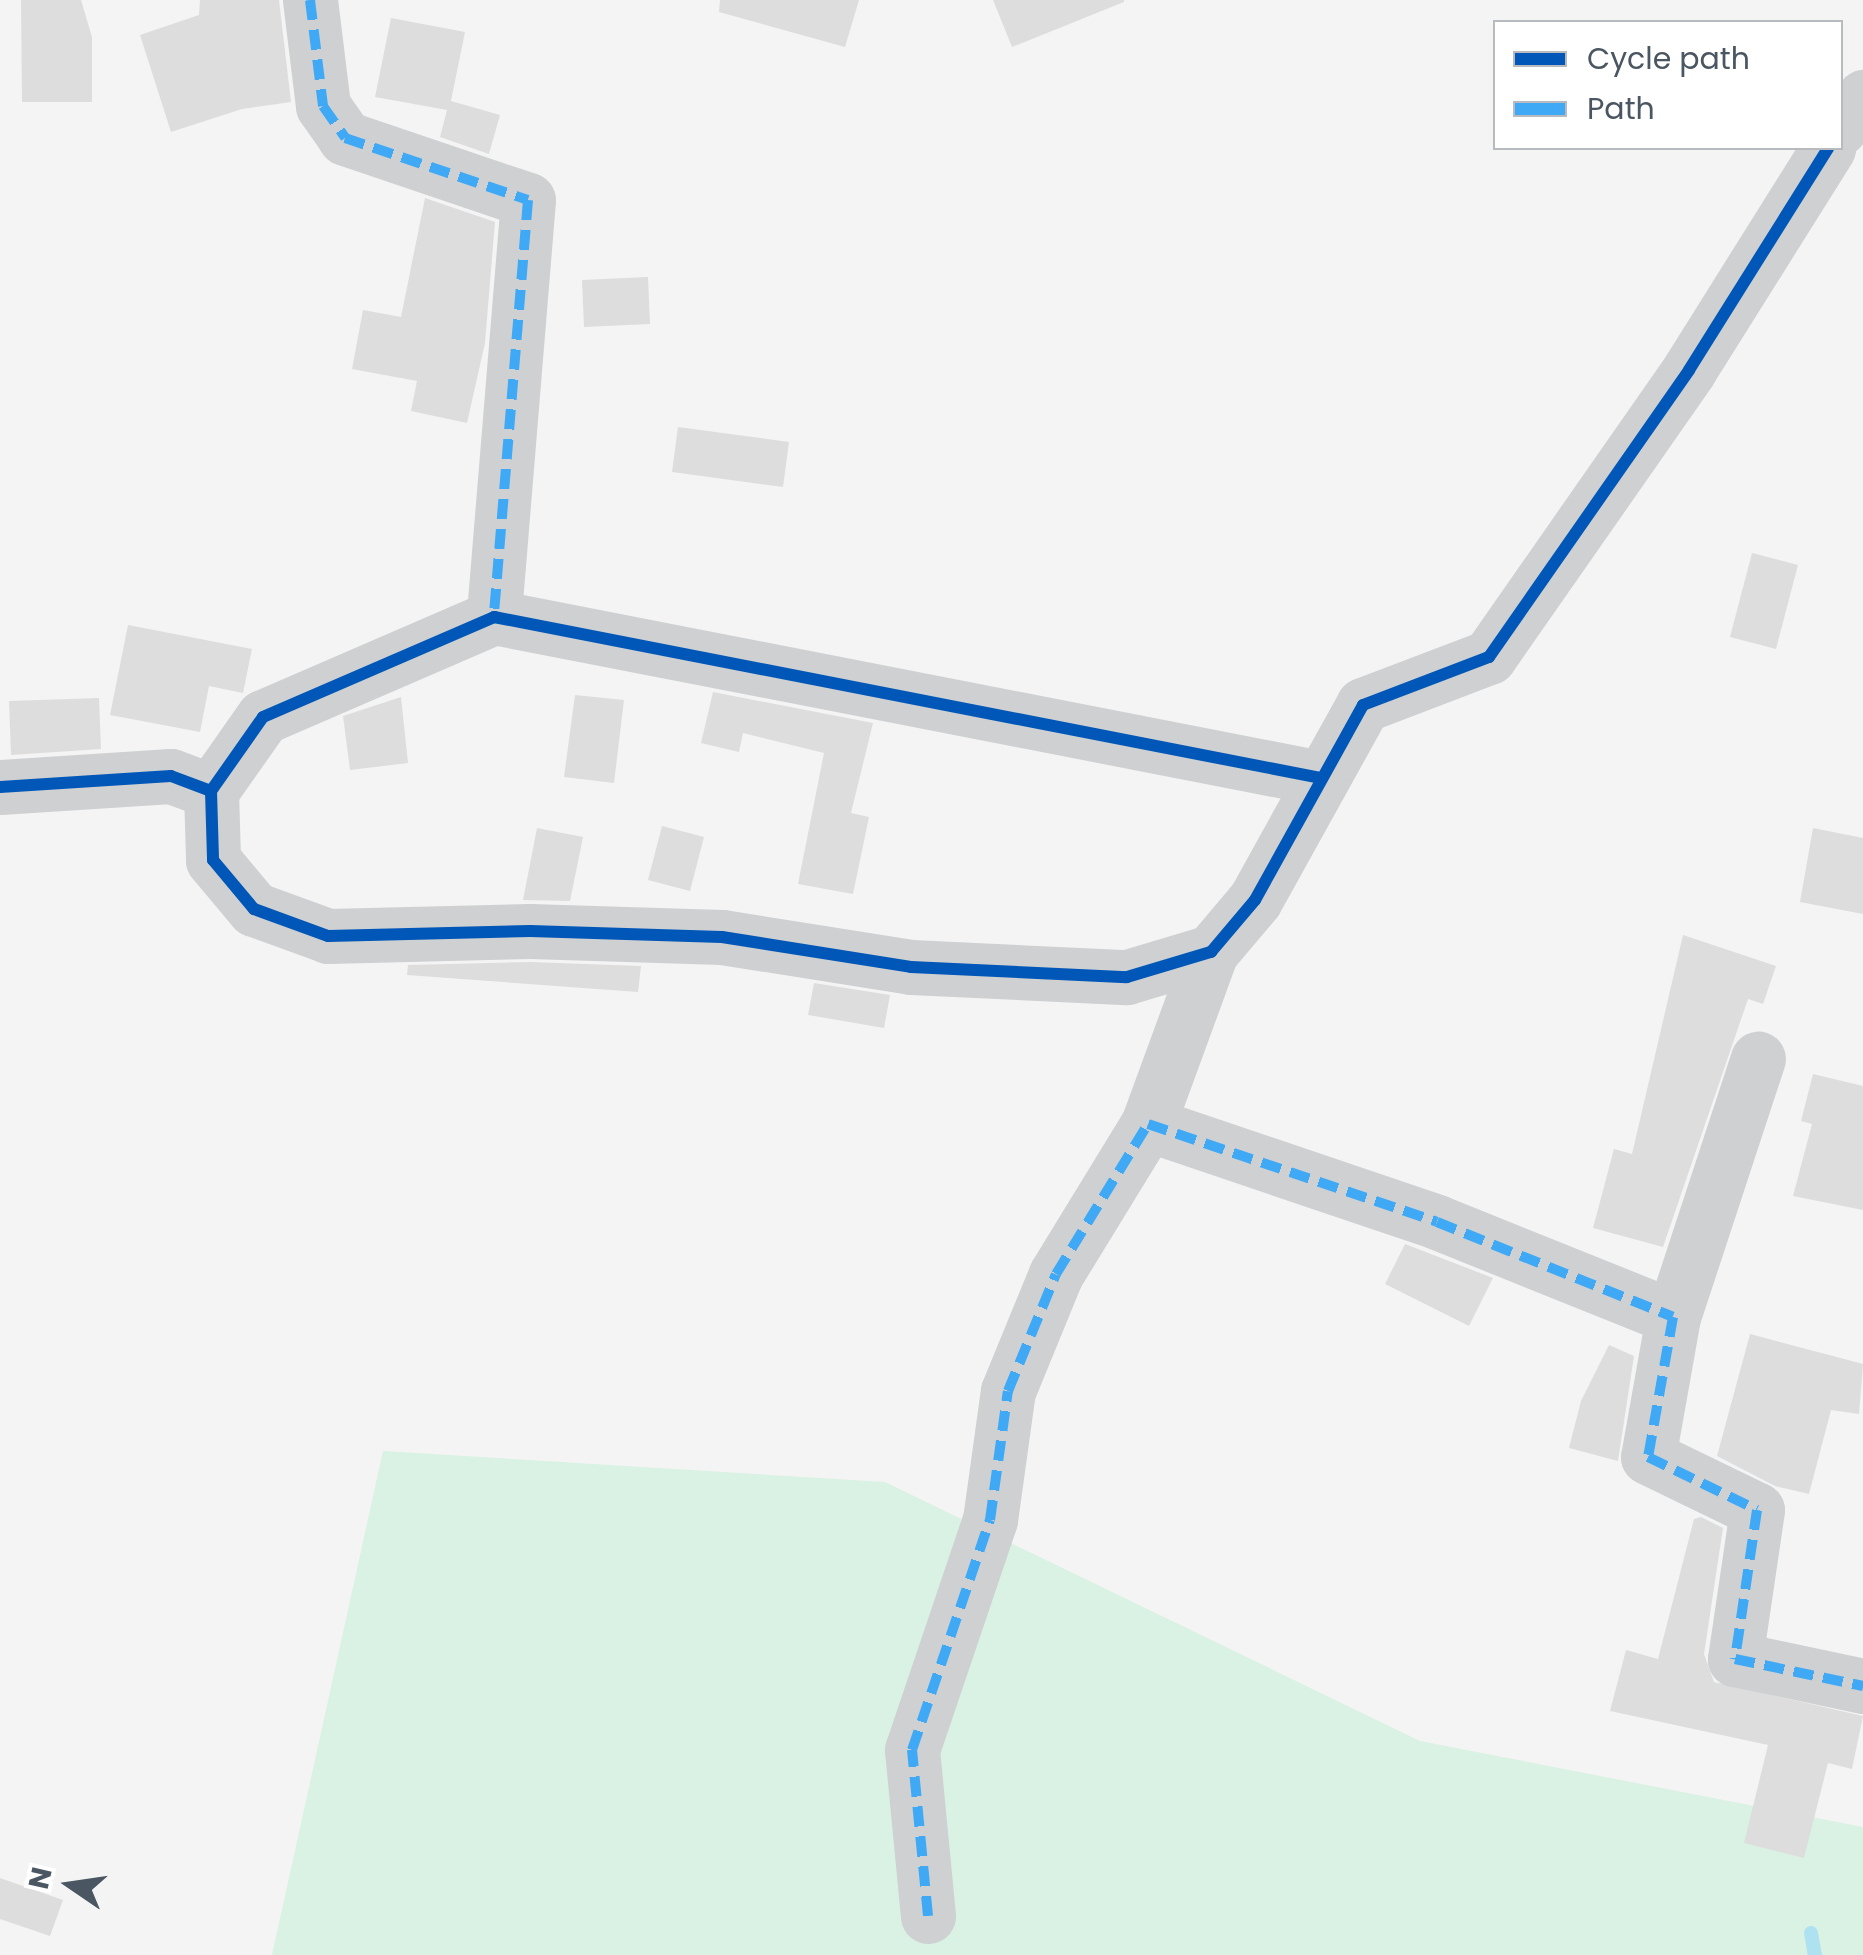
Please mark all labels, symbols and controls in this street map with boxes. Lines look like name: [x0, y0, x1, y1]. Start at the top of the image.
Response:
legend: [1493, 20, 1843, 150]
text: Cycle path: [1587, 37, 1750, 80]
text: Path: [1587, 87, 1655, 130]
north arrow: [20, 1835, 120, 1935]
text: N: [19, 1863, 62, 1893]

